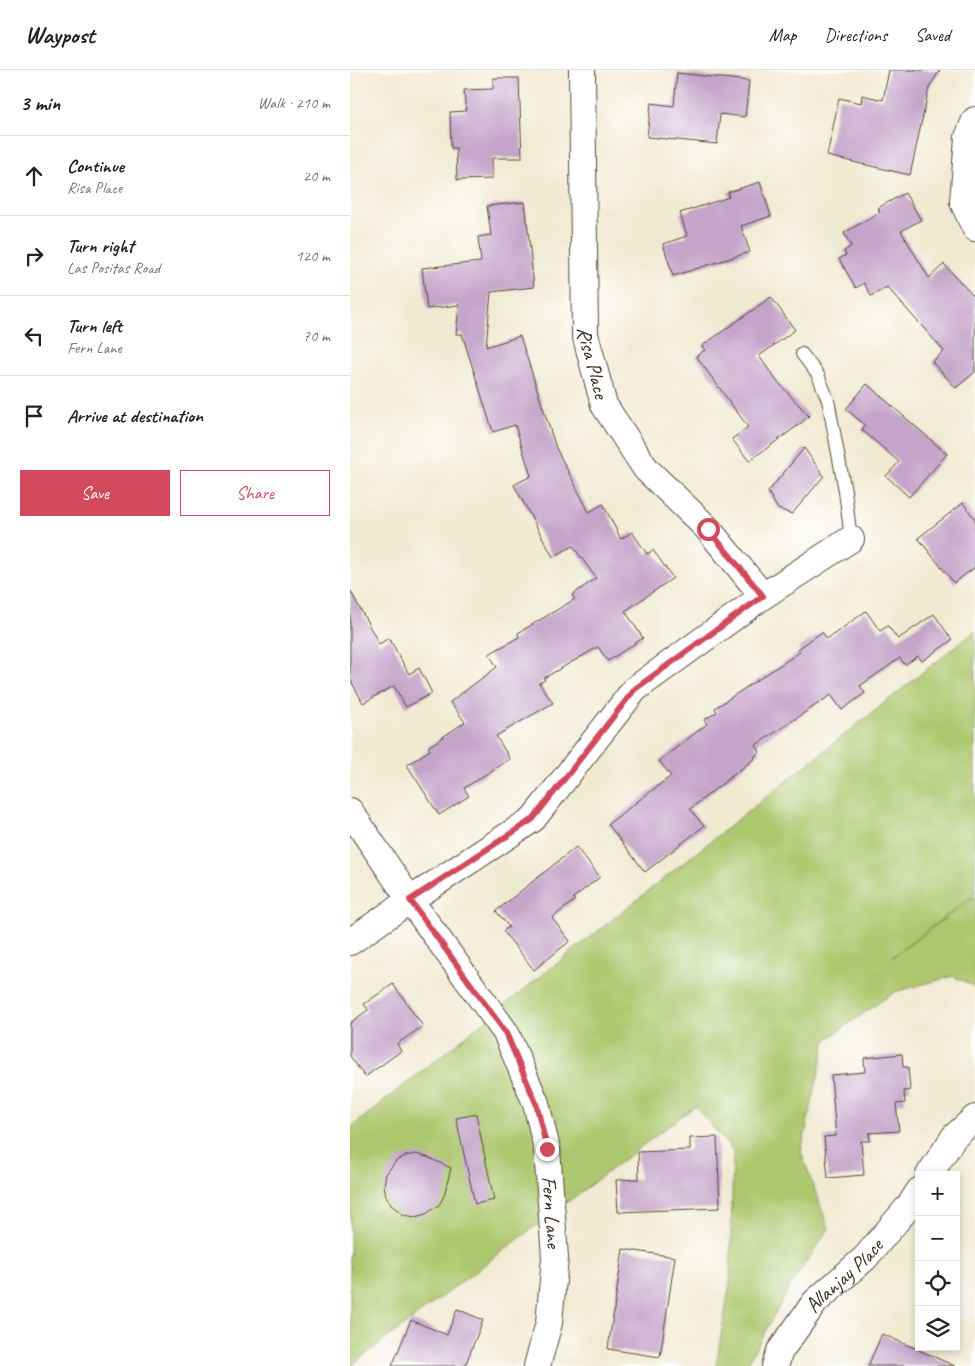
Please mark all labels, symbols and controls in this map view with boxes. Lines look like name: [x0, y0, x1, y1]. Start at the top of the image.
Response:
text: Waypost: [25, 20, 95, 50]
text: Map: [769, 24, 796, 46]
text: Directions: [824, 24, 887, 46]
text: Saved: [915, 24, 950, 46]
text: 3 min: [20, 90, 60, 116]
text: Walk · 210 m: [258, 93, 330, 113]
text: Continue: [67, 154, 124, 178]
icon: ahead: [20, 162, 48, 190]
text: 20 m: [303, 166, 330, 186]
text: Risa Place: [67, 178, 122, 198]
text: Turn right: [67, 234, 134, 258]
icon: right: [20, 242, 48, 270]
text: 120 m: [296, 246, 330, 266]
text: Las Positas Road: [67, 258, 160, 278]
text: Turn left: [67, 314, 122, 338]
icon: left: [20, 322, 48, 350]
text: 70 m: [303, 326, 330, 346]
street label: Risa Place: [572, 327, 615, 404]
text: Fern Lane: [67, 338, 122, 358]
icon: arrive: [20, 402, 48, 430]
text: Arrive at destination: [67, 404, 203, 428]
button: Save: [20, 470, 170, 516]
button: Share: [180, 470, 330, 516]
route start: [697, 518, 720, 541]
route end: [536, 1138, 559, 1161]
map controls: [915, 1171, 960, 1351]
button: +: [915, 1171, 960, 1216]
street label: Fern Lane: [536, 1175, 567, 1250]
button: −: [915, 1216, 960, 1261]
street label: Allanjay Place: [799, 1232, 890, 1318]
button: locate: [915, 1261, 960, 1306]
button: layers: [915, 1306, 960, 1351]

